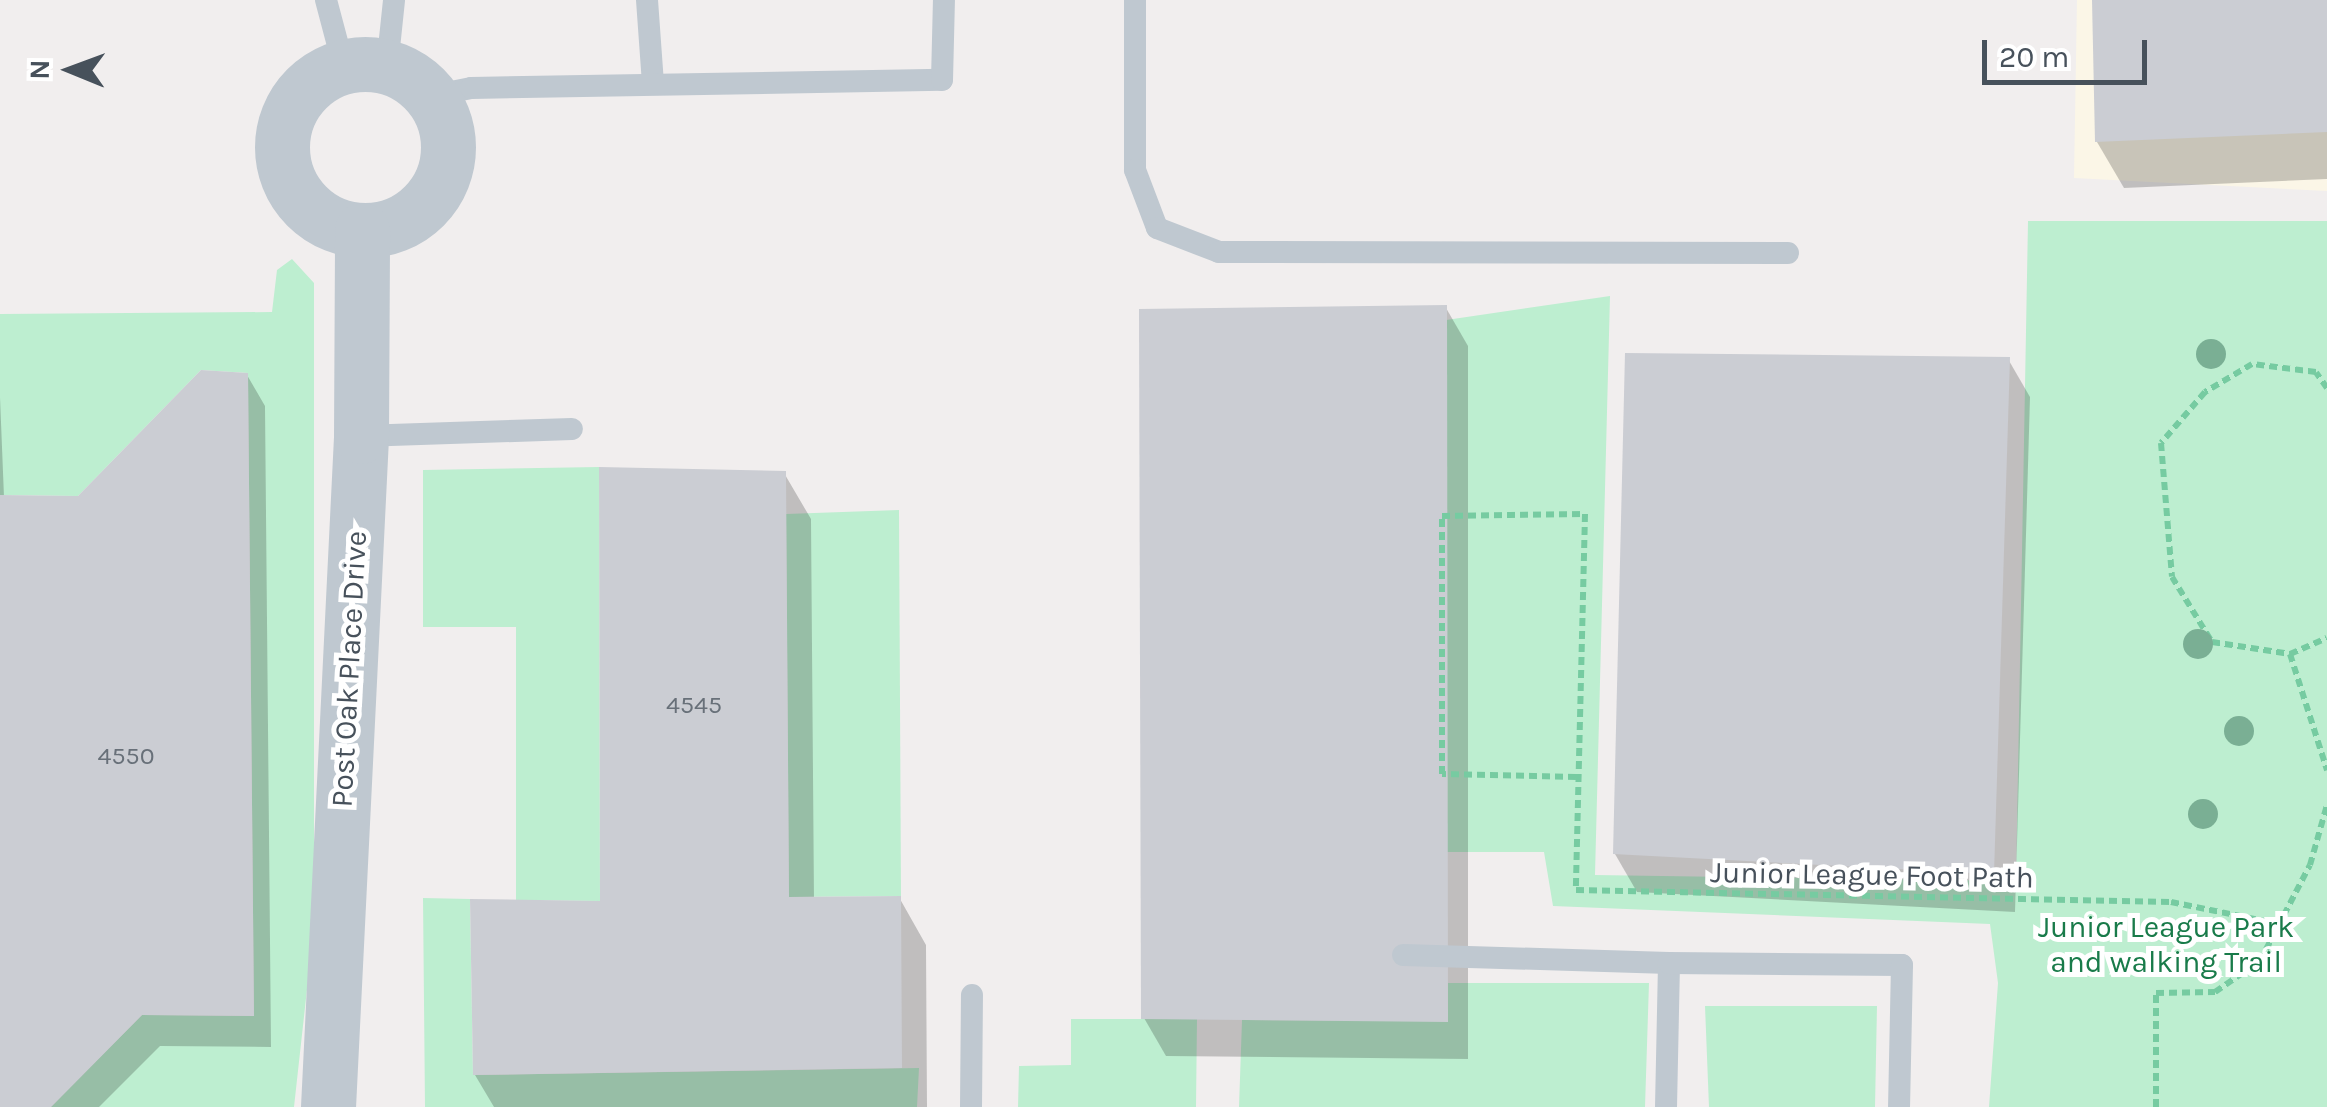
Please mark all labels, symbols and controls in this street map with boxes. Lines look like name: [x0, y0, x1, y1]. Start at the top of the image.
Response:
north arrow: [20, 20, 120, 120]
scale bar: [1987, 20, 2152, 82]
text: 20 m: [1999, 39, 2069, 75]
text: N: [23, 59, 56, 80]
street label: Post Oak Place Drive: [324, 530, 374, 808]
house number: 4545: [666, 690, 722, 720]
house number: 4550: [97, 741, 155, 771]
street label: Junior League Foot Path: [1710, 854, 2034, 896]
park label: Junior League Park and walking Trail: [2038, 909, 2294, 980]

